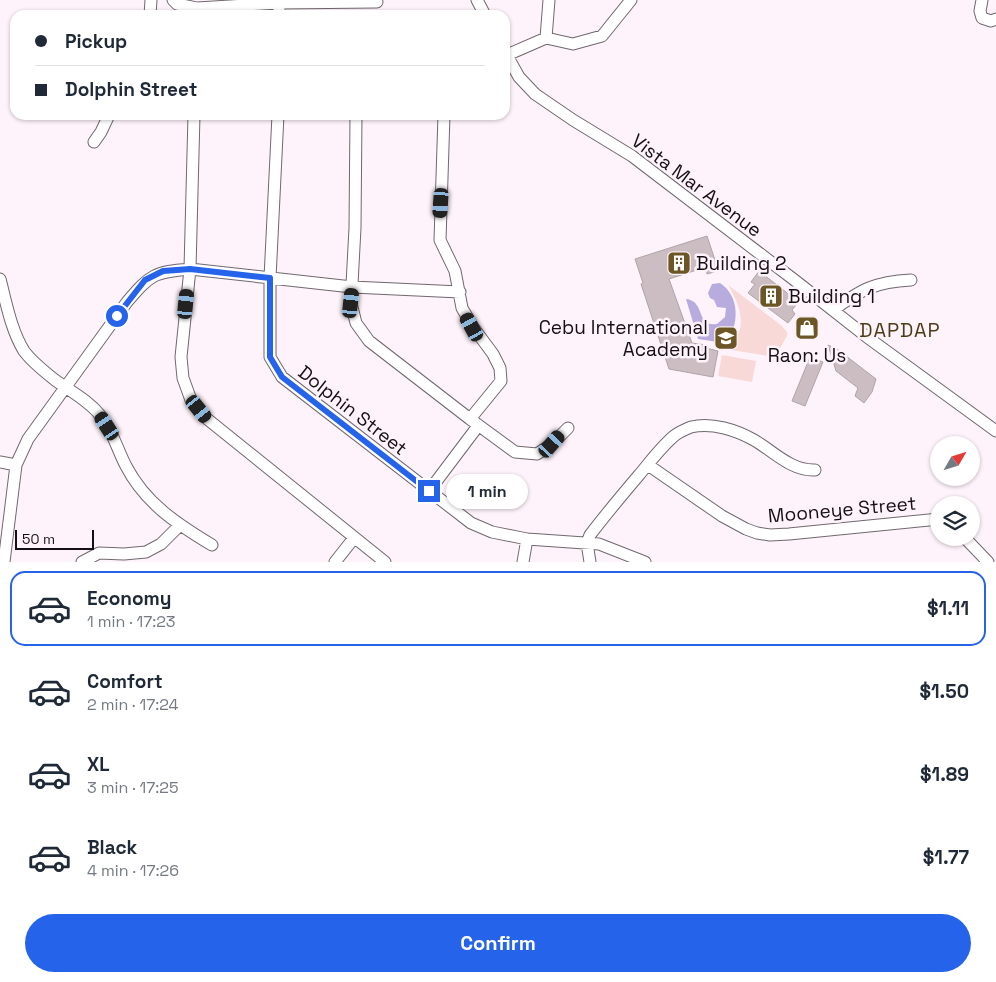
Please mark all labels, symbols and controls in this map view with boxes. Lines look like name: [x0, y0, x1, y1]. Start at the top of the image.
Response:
text: Pickup: [65, 29, 127, 54]
text: Dolphin Street: [65, 77, 197, 102]
street label: Vista Mar Avenue: [626, 128, 767, 243]
car: [432, 188, 449, 218]
building icon: Building 2: [666, 250, 692, 276]
place label: Building 2: [696, 251, 787, 276]
building icon: Building 1: [758, 283, 784, 309]
place label: Building 1: [788, 284, 875, 309]
car: [341, 287, 360, 319]
car: [176, 288, 195, 320]
route start: [106, 305, 128, 327]
car: [458, 310, 485, 344]
place label: Cebu International Academy: [539, 315, 708, 362]
shop icon: Raon: Us: [794, 315, 820, 341]
district label: DAPDAP: [859, 317, 941, 343]
school or university icon: Cebu International Academy: [713, 325, 739, 351]
place label: Raon: Us: [768, 343, 846, 368]
street label: Dolphin Street: [293, 360, 412, 461]
car: [183, 393, 214, 425]
car: [92, 409, 121, 443]
car: [536, 428, 567, 460]
north arrow: [930, 436, 980, 486]
map controls: [930, 436, 980, 546]
callout: 1 min: [446, 474, 529, 508]
route end: [418, 480, 440, 502]
text: 1 min: [467, 481, 507, 502]
street label: Mooneye Street: [767, 491, 917, 528]
button: layers: [930, 496, 980, 546]
scale bar: [15, 527, 94, 550]
text: 50 m: [22, 530, 55, 548]
icon: car: [27, 586, 72, 631]
text: Economy: [87, 586, 171, 611]
text: $1.11: [927, 596, 969, 621]
text: 1 min · 17:23: [87, 611, 176, 632]
icon: car: [27, 669, 72, 714]
text: Comfort: [87, 669, 163, 694]
text: $1.50: [920, 679, 969, 704]
text: 2 min · 17:24: [87, 694, 178, 715]
icon: car: [27, 752, 72, 797]
text: XL: [87, 752, 110, 777]
text: $1.89: [920, 762, 969, 787]
text: 3 min · 17:25: [87, 777, 178, 798]
icon: car: [27, 835, 72, 880]
text: Black: [87, 835, 137, 860]
text: $1.77: [923, 845, 969, 870]
text: 4 min · 17:26: [87, 860, 179, 881]
button: Confirm: [25, 914, 971, 972]

